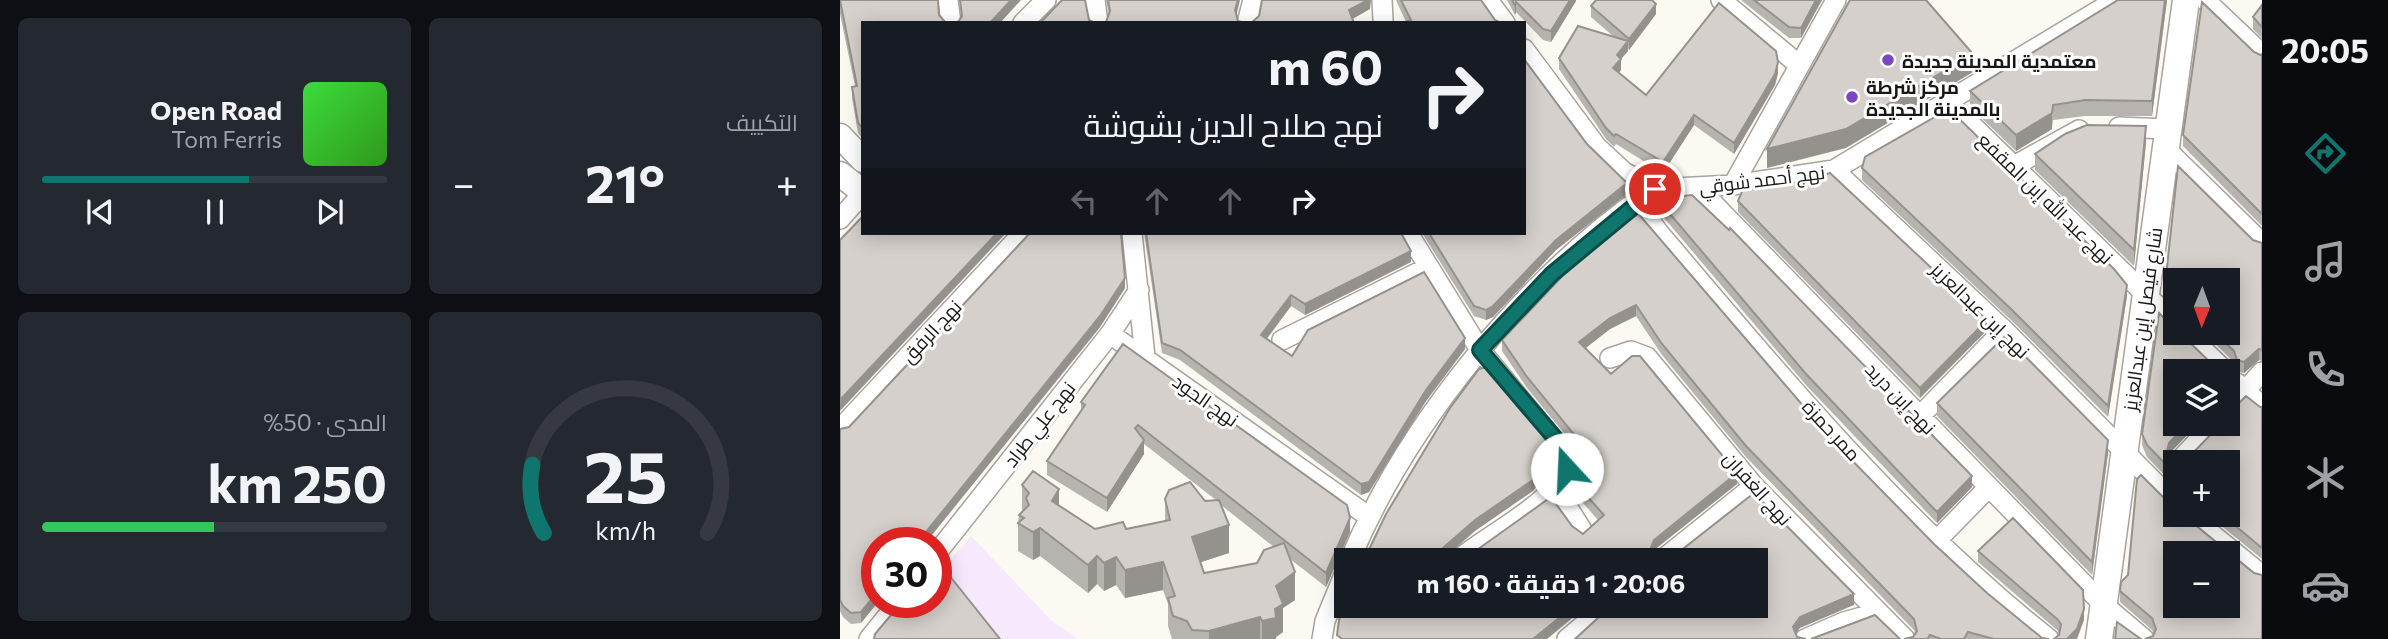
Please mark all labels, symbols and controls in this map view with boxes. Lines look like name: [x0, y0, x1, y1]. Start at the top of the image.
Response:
text: 20:05: [2281, 30, 2369, 70]
text: 60 m: [1268, 35, 1383, 95]
icon: right: [1407, 49, 1498, 140]
place label: معتمدية المدينة جديدة: [1902, 49, 2097, 72]
marker: معتمدية المدينة جديدة: [1880, 52, 1896, 68]
place label: مركز شرطة بالمدينة الجديدة: [1866, 75, 2001, 120]
marker: مركز شرطة بالمدينة الجديدة: [1844, 89, 1860, 105]
text: Open Road: [150, 94, 282, 125]
text: نهج صلاح الدين بشوشة: [1084, 104, 1383, 144]
text: التكييف: [726, 108, 798, 136]
text: Tom Ferris: [171, 125, 282, 153]
street label: نهج عبد الله إبن المقفع: [1971, 128, 2118, 271]
icon: directions: [2301, 129, 2350, 178]
text: 21°: [585, 150, 665, 214]
text: −: [453, 159, 475, 206]
text: +: [776, 159, 798, 206]
pin: [1625, 159, 1685, 219]
street label: نهج أحمد شوقي: [1698, 160, 1827, 202]
icon: arrive: [1636, 170, 1674, 208]
icon: left: [1065, 182, 1103, 220]
icon: ahead: [1138, 182, 1176, 220]
icon: ahead: [1211, 182, 1249, 220]
icon: right: [1284, 182, 1322, 220]
icon: previous: [81, 193, 119, 231]
icon: pause: [196, 193, 234, 231]
icon: next: [311, 193, 349, 231]
street label: شارع فيصل إبن عبدالعزيز: [2118, 226, 2169, 414]
icon: music: [2301, 237, 2350, 286]
street label: نهج إبن عبدالعزيز: [1924, 257, 2035, 365]
north arrow: [2163, 268, 2240, 345]
map controls: [2163, 268, 2240, 618]
street label: نهج الرفق: [896, 295, 968, 369]
icon: phone: [2301, 345, 2350, 394]
street label: نهج إبن دريد: [1859, 357, 1941, 441]
button: layers: [2163, 359, 2240, 436]
street label: نهج الجود: [1167, 369, 1243, 433]
street label: نهج علي طراد: [998, 377, 1083, 474]
street label: ممر حمزة: [1797, 395, 1866, 466]
text: المدى · 50%: [263, 408, 387, 436]
text: 25: [584, 429, 667, 518]
position arrow: [1530, 432, 1604, 506]
street label: نهج الغفران: [1717, 446, 1797, 532]
text: 250 km: [207, 450, 387, 514]
button: +: [2163, 450, 2240, 527]
icon: climate: [2301, 453, 2350, 502]
text: km/h: [595, 514, 656, 544]
speed limit sign: 30: [861, 527, 952, 618]
button: −: [2163, 541, 2240, 618]
icon: car: [2301, 561, 2350, 610]
text: 20:06 · 1 دقيقة · 160 m: [1417, 567, 1685, 598]

